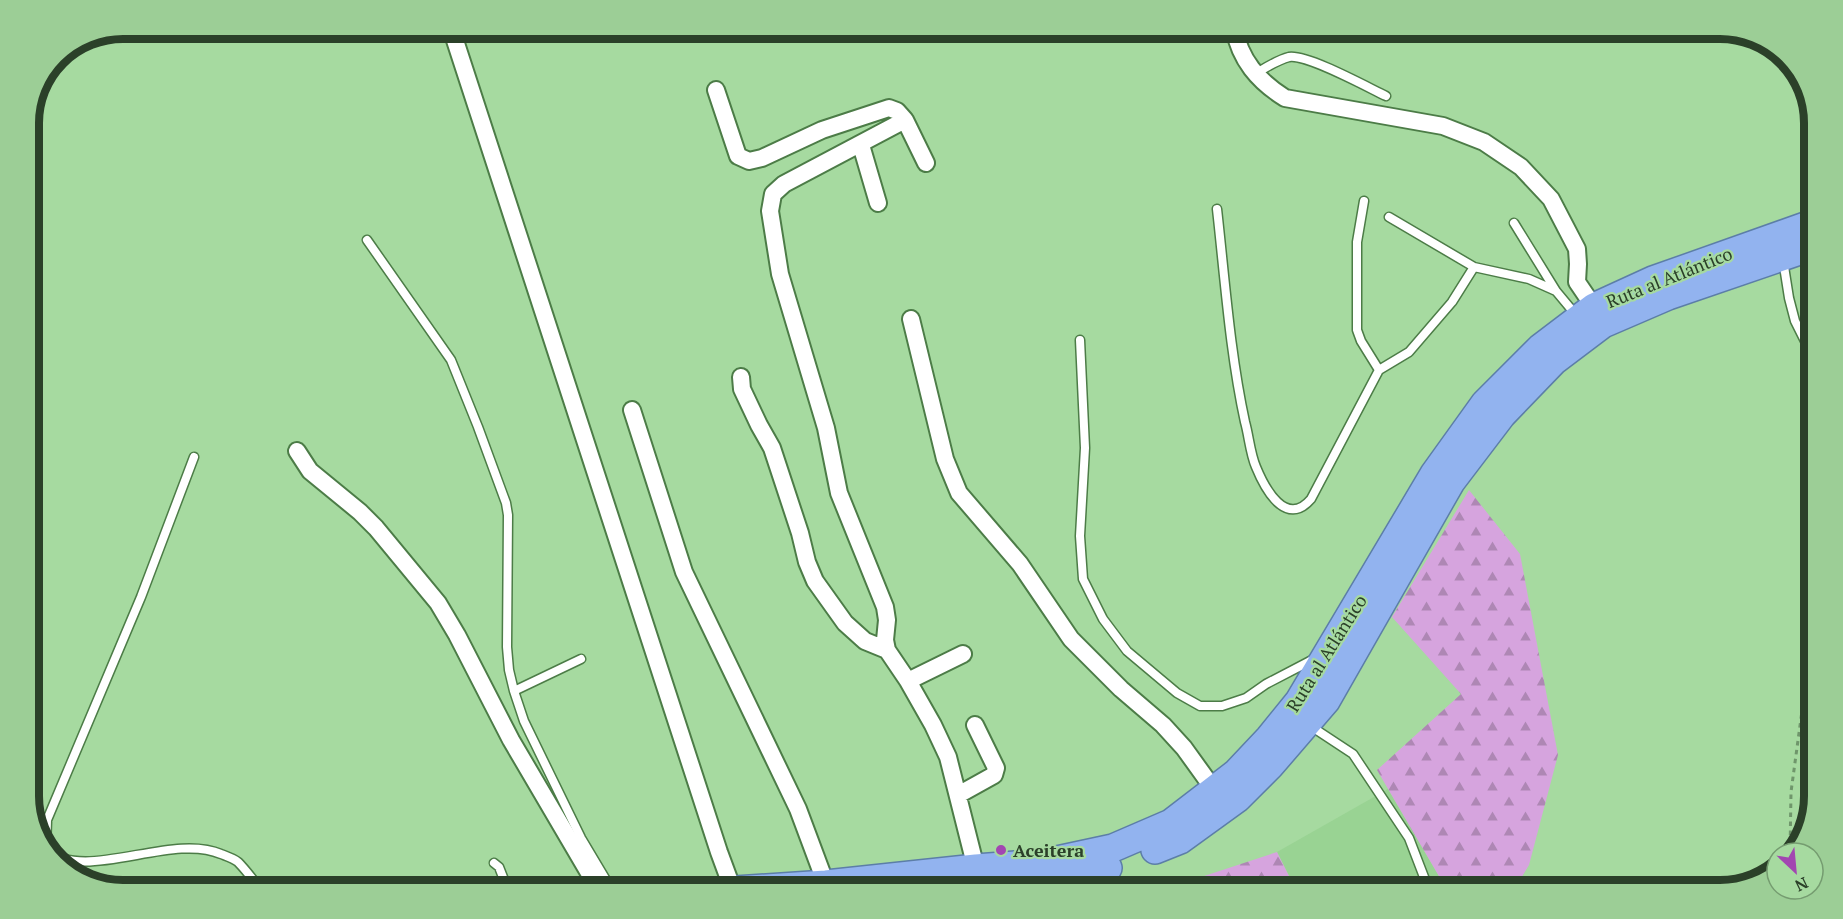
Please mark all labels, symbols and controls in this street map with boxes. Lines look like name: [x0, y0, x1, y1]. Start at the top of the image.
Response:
street label: Ruta al Atlántico: [1602, 241, 1736, 313]
street label: Ruta al Atlántico: [1280, 590, 1372, 716]
place label: Aceitera: [1013, 838, 1084, 862]
north arrow: [1765, 841, 1825, 901]
marker: Aceitera: [994, 843, 1008, 857]
text: N: [1791, 872, 1812, 897]

